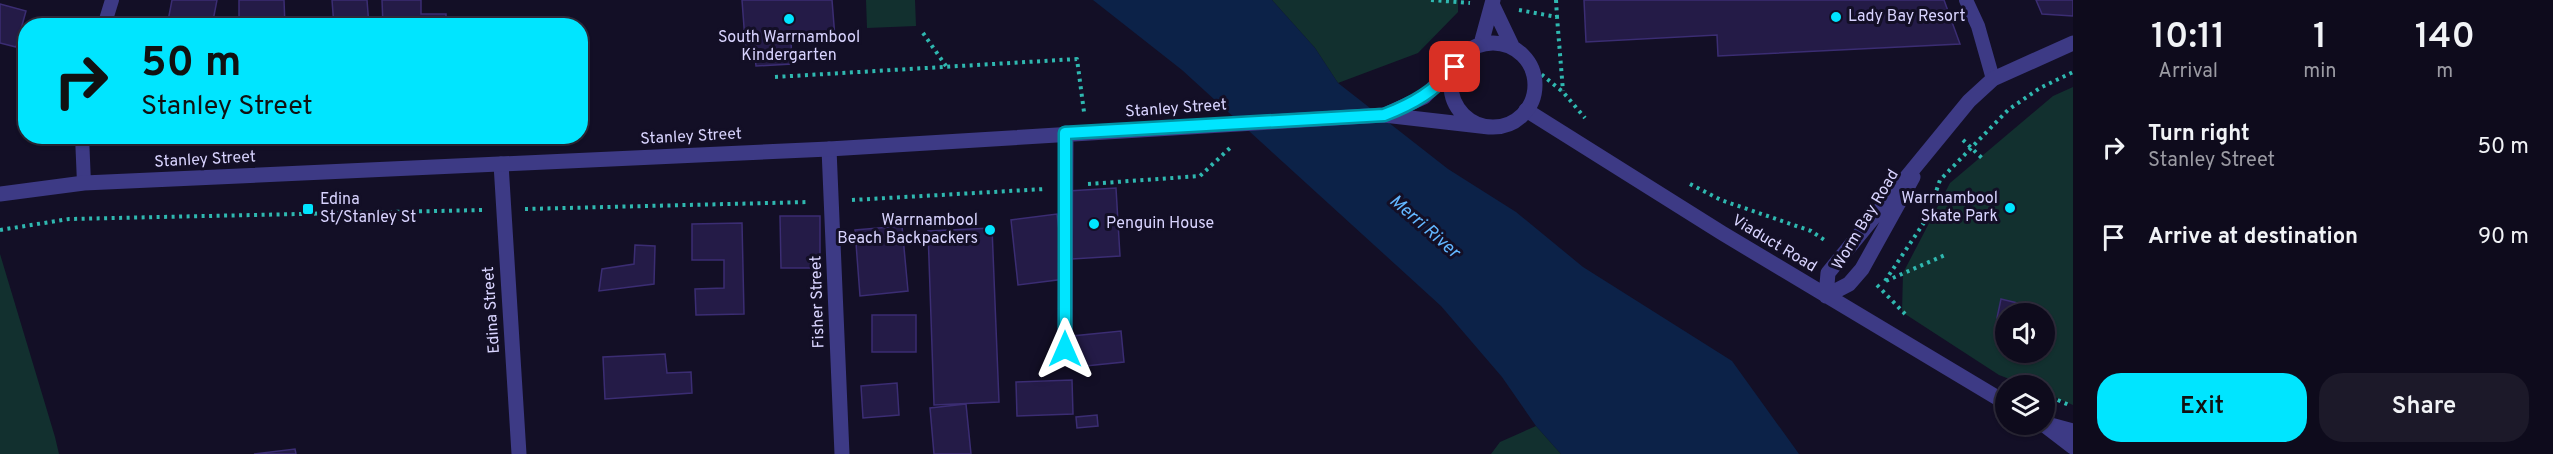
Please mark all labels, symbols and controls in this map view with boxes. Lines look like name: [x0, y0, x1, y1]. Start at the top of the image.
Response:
place label: Lady Bay Resort: [1848, 7, 1965, 27]
marker: Lady Bay Resort: [1829, 10, 1843, 24]
marker: South Warrnambool Kindergarten: [782, 12, 796, 26]
text: 10:11: [2151, 15, 2225, 61]
text: 1: [2313, 15, 2327, 61]
text: 140: [2415, 15, 2475, 61]
place label: South Warrnambool Kindergarten: [718, 28, 860, 66]
text: 50 m: [141, 38, 242, 91]
pin: [1429, 41, 1480, 92]
icon: right: [42, 42, 120, 120]
icon: arrive: [1438, 50, 1471, 83]
text: Arrival: [2158, 59, 2218, 85]
text: min: [2303, 59, 2337, 85]
text: m: [2436, 59, 2453, 85]
text: Stanley Street: [141, 90, 313, 124]
street label: Stanley Street: [1125, 95, 1227, 123]
text: Turn right: [2148, 121, 2250, 148]
street label: Stanley Street: [640, 124, 742, 150]
icon: right: [2097, 131, 2130, 164]
text: 50 m: [2477, 134, 2529, 161]
street label: Stanley Street: [154, 147, 256, 173]
text: Stanley Street: [2148, 148, 2275, 174]
street label: Worm Bay Road: [1828, 166, 1904, 274]
place label: Warrnambool Skate Park: [1901, 189, 1998, 227]
place label: Edina St/Stanley St: [320, 190, 416, 228]
water label: Merri River: [1384, 190, 1466, 265]
marker: Warrnambool Skate Park: [2003, 201, 2017, 215]
marker: Edina St/Stanley St: [301, 202, 315, 216]
place label: Warrnambool Beach Backpackers: [837, 211, 978, 249]
street label: Viaduct Road: [1728, 211, 1820, 277]
place label: Penguin House: [1106, 214, 1214, 234]
marker: Penguin House: [1087, 217, 1101, 231]
icon: arrive: [2097, 221, 2130, 254]
marker: Warrnambool Beach Backpackers: [983, 223, 997, 237]
text: Arrive at destination: [2148, 224, 2358, 251]
text: 90 m: [2478, 224, 2529, 251]
street label: Fisher Street: [806, 255, 830, 349]
street label: Edina Street: [479, 266, 505, 354]
map controls: [1995, 303, 2055, 435]
button: sound: [1995, 303, 2055, 363]
position arrow: [1033, 317, 1097, 381]
button: Exit: [2097, 373, 2307, 442]
button: Share: [2319, 373, 2529, 442]
button: layers: [1995, 375, 2055, 435]

